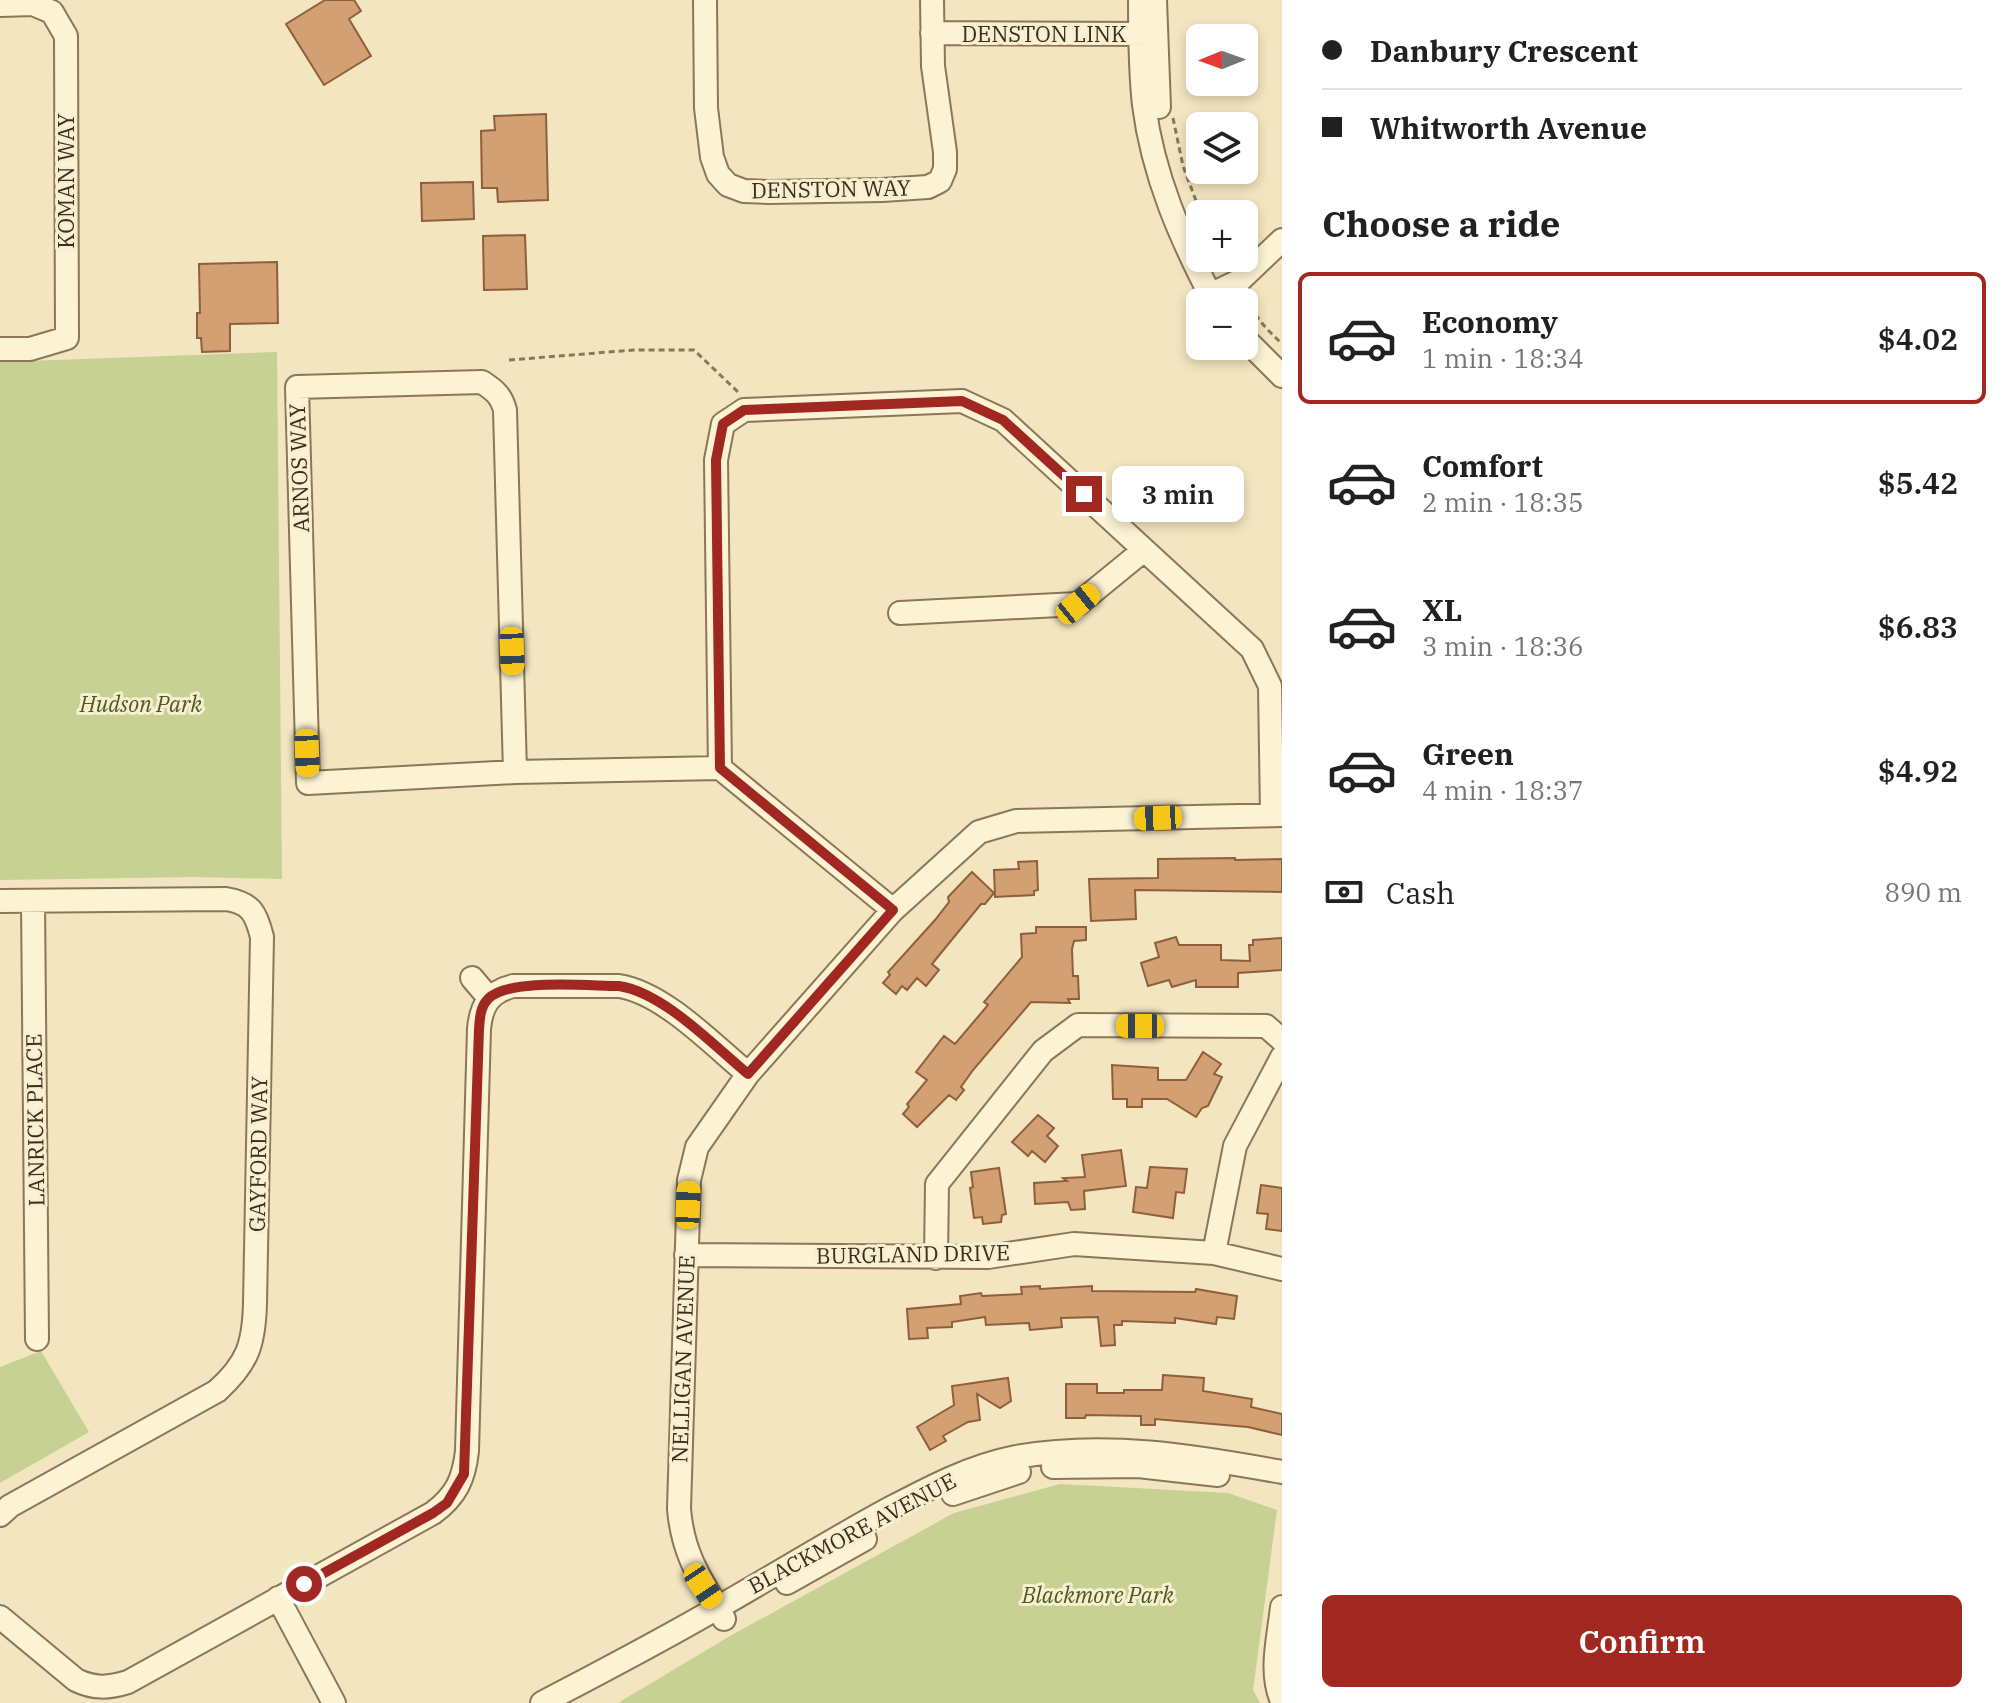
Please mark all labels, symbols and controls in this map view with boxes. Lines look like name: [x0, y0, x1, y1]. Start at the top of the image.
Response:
street label: DENSTON LINK: [962, 19, 1127, 48]
north arrow: [1186, 24, 1258, 96]
map controls: [1186, 24, 1258, 360]
text: Danbury Crescent: [1370, 31, 1638, 70]
text: Whitworth Avenue: [1370, 108, 1647, 147]
button: layers: [1186, 112, 1258, 184]
street label: KOMAN WAY: [51, 113, 80, 249]
street label: DENSTON WAY: [751, 173, 911, 204]
button: +: [1186, 200, 1258, 272]
text: Choose a ride: [1322, 200, 1561, 247]
button: −: [1186, 288, 1258, 360]
icon: car: [1326, 302, 1398, 374]
text: Economy: [1422, 302, 1558, 341]
text: $4.02: [1878, 319, 1958, 358]
text: 1 min · 18:34: [1422, 341, 1584, 375]
street label: ARNOS WAY: [282, 403, 315, 533]
icon: car: [1326, 446, 1398, 518]
text: Comfort: [1422, 446, 1543, 485]
text: $5.42: [1878, 463, 1958, 502]
callout: 3 min: [1112, 466, 1244, 522]
route end: [1066, 476, 1102, 512]
text: 3 min: [1142, 477, 1214, 511]
text: 2 min · 18:35: [1422, 485, 1584, 519]
car: [1052, 580, 1104, 628]
icon: car: [1326, 590, 1398, 662]
text: XL: [1422, 590, 1462, 629]
text: $6.83: [1878, 607, 1958, 646]
car: [499, 627, 525, 675]
text: 3 min · 18:36: [1422, 629, 1584, 663]
park label: Hudson Park: [79, 689, 203, 718]
car: [294, 729, 320, 777]
icon: car: [1326, 734, 1398, 806]
text: Green: [1422, 734, 1514, 773]
text: $4.92: [1878, 751, 1958, 790]
text: 4 min · 18:37: [1422, 773, 1584, 807]
car: [1134, 805, 1182, 831]
icon: cash: [1322, 870, 1366, 914]
text: Cash: [1386, 873, 1455, 912]
text: 890 m: [1884, 875, 1962, 909]
car: [1116, 1014, 1164, 1038]
street label: LANRICK PLACE: [18, 1033, 51, 1207]
street label: GAYFORD WAY: [242, 1076, 273, 1232]
car: [675, 1181, 701, 1229]
street label: BURGLAND DRIVE: [816, 1237, 1010, 1270]
street label: NELLIGAN AVENUE: [664, 1255, 701, 1463]
street label: BLACKMORE AVENUE: [743, 1465, 961, 1600]
car: [680, 1559, 726, 1613]
route start: [286, 1566, 322, 1602]
park label: Blackmore Park: [1021, 1580, 1174, 1609]
button: Confirm: [1322, 1595, 1962, 1687]

